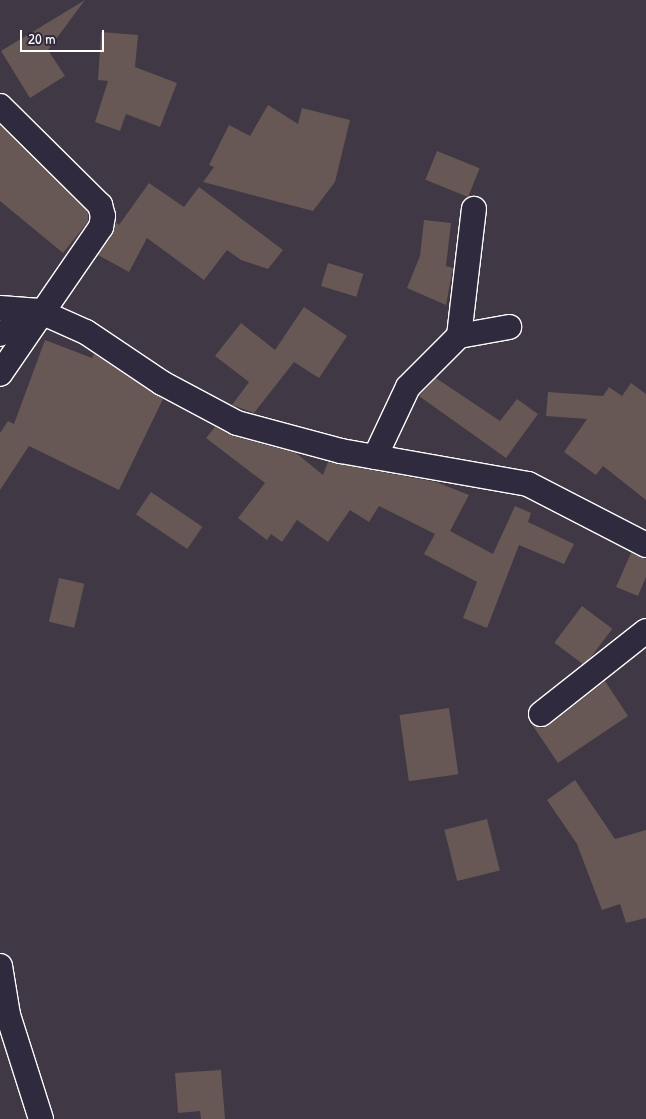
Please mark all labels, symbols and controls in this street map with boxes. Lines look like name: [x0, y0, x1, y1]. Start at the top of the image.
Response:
scale bar: [22, 20, 106, 52]
text: 20 m: [28, 28, 55, 49]

